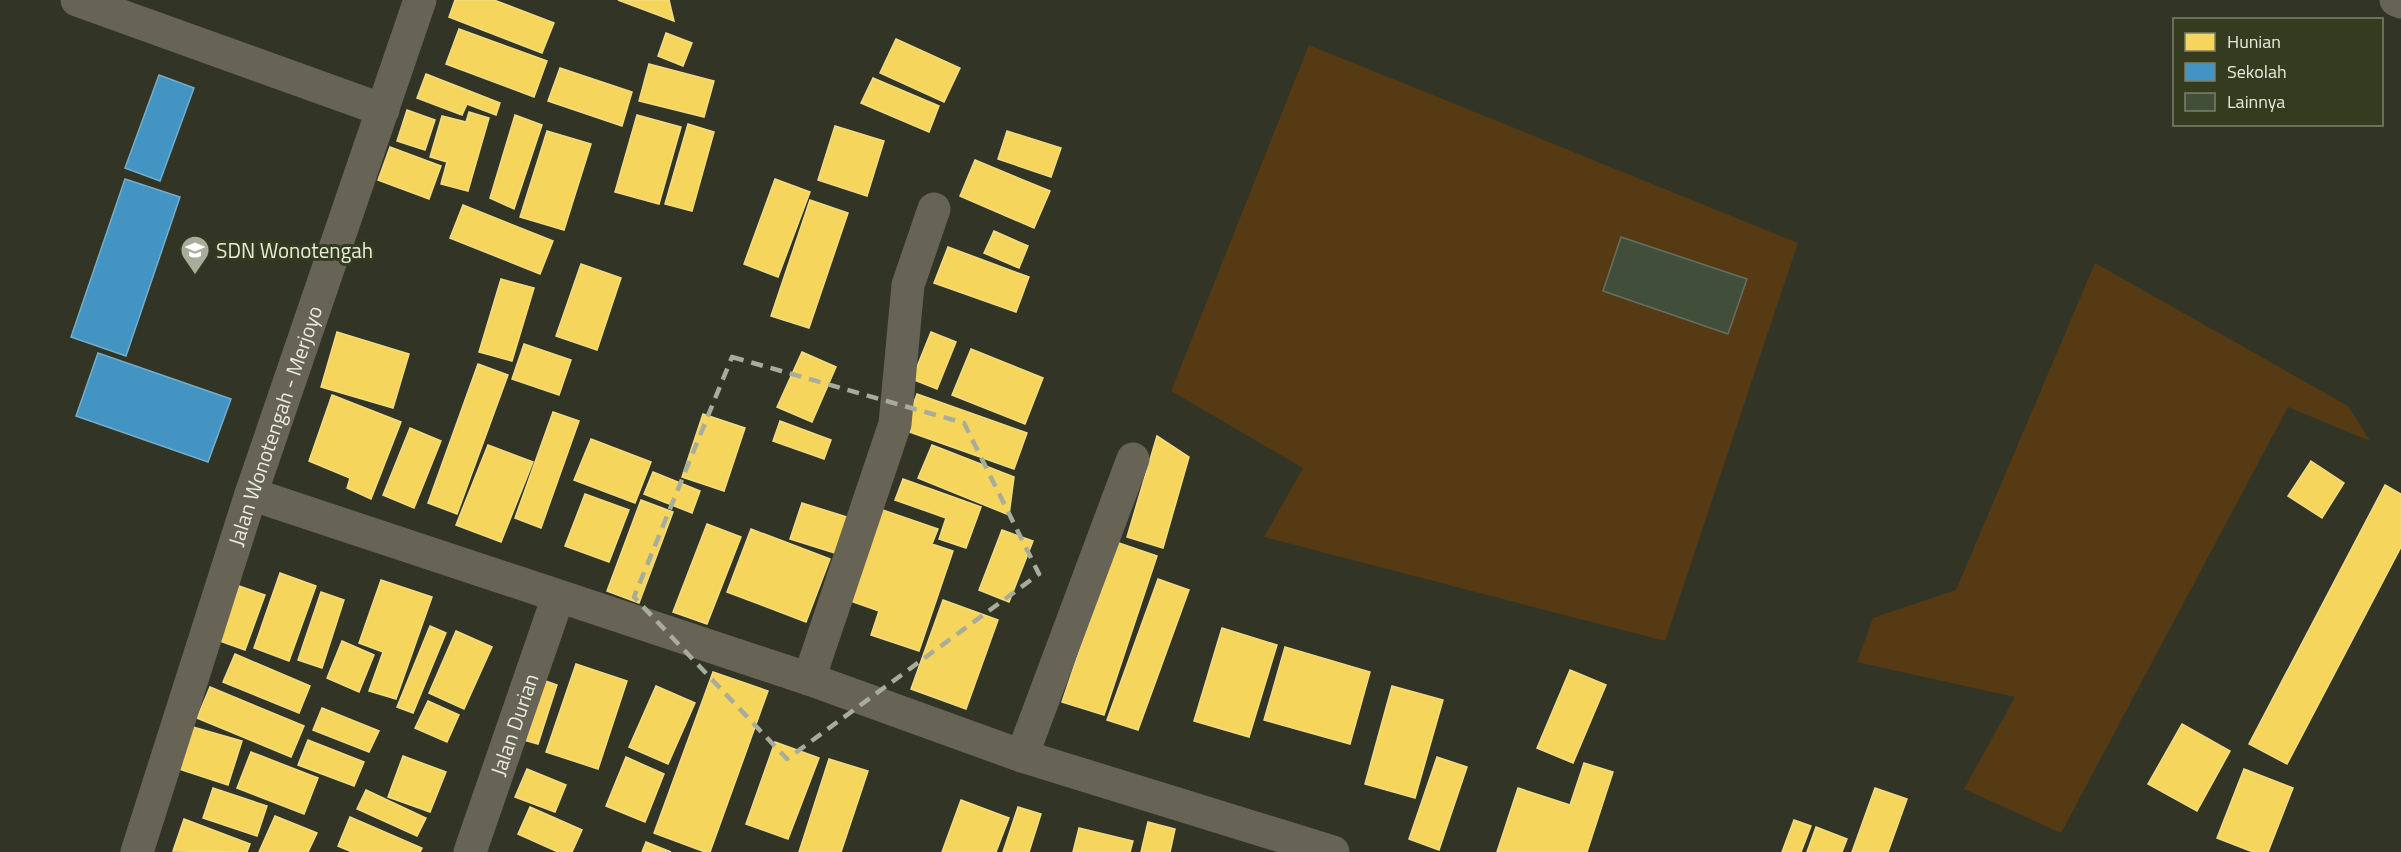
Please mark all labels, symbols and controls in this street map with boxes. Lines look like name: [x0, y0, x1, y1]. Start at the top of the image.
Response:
legend: [2173, 18, 2383, 126]
text: Hunian: [2227, 28, 2281, 55]
text: Sekolah: [2227, 58, 2287, 85]
text: Lainnya: [2227, 88, 2285, 115]
school or university icon: SDN Wonotengah: [179, 234, 211, 276]
place label: SDN Wonotengah: [216, 234, 373, 266]
street label: Jalan Wonotengah - Merjoyo: [219, 301, 330, 550]
street label: Jalan Durian: [482, 669, 547, 780]

